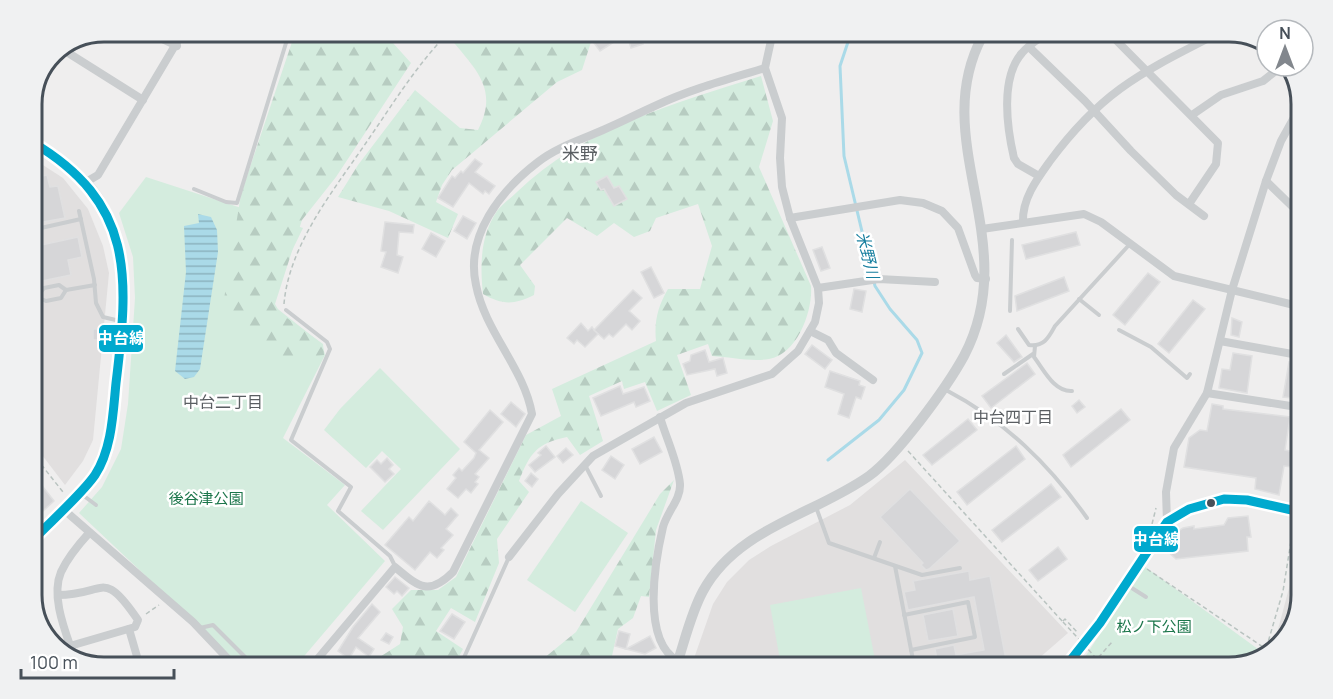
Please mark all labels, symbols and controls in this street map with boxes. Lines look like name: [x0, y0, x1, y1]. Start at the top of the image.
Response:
north arrow: [1255, 18, 1315, 78]
text: N: [1279, 22, 1291, 44]
district label: 米野: [562, 141, 598, 165]
water label: 米野川: [852, 229, 885, 283]
line badge: 中台線: [98, 324, 144, 353]
text: 中台線: [97, 327, 145, 349]
district label: 中台二丁目: [183, 391, 263, 413]
district label: 中台四丁目: [973, 406, 1053, 428]
park label: 後谷津公園: [168, 488, 244, 509]
unlabelled marker: [1205, 497, 1217, 509]
line badge: 中台線: [1133, 525, 1179, 553]
text: 中台線: [1132, 528, 1180, 550]
park label: 松ノ下公園: [1116, 616, 1192, 637]
scale bar: [21, 642, 174, 680]
text: 100 m: [30, 650, 78, 674]

